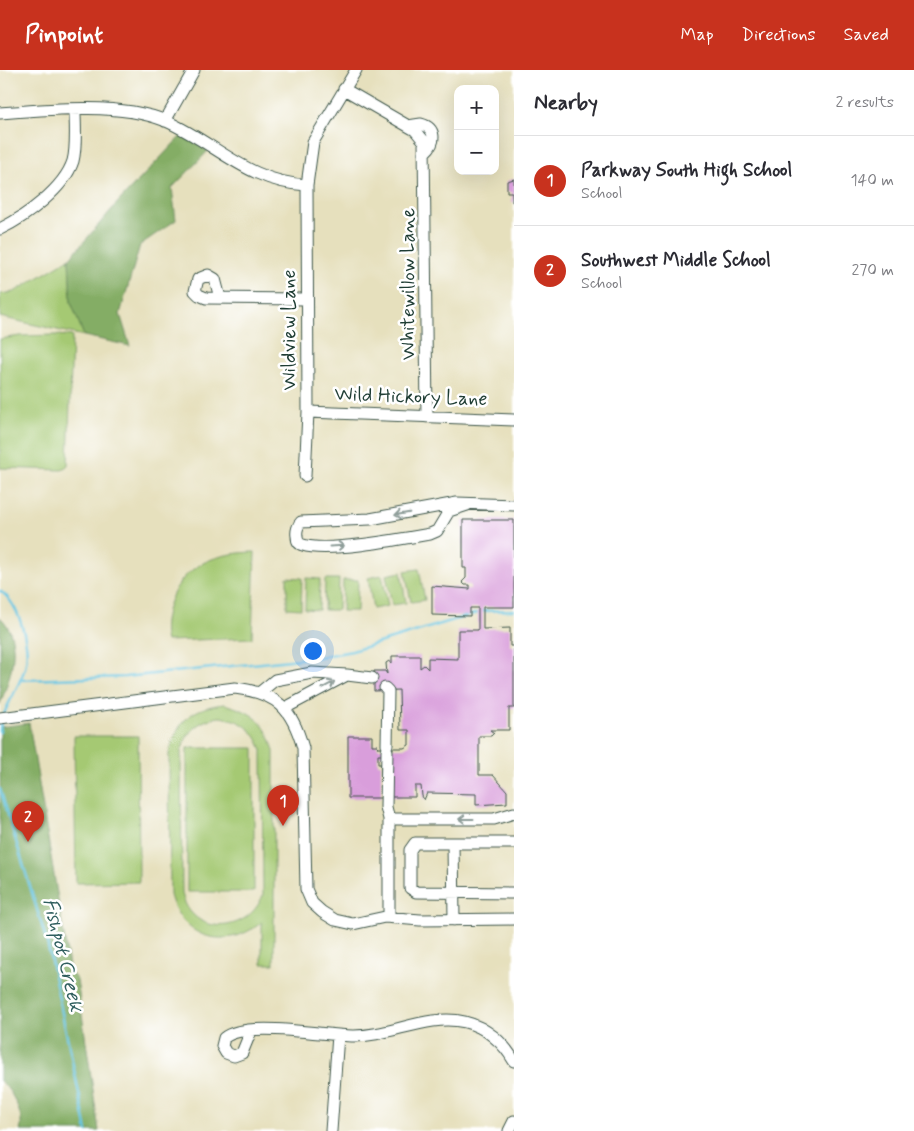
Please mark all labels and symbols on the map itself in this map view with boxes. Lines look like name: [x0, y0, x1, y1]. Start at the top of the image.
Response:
street label: Whitewillow Lane: [395, 208, 422, 360]
street label: Wildview Lane: [276, 269, 303, 391]
street label: Wild Hickory Lane: [334, 381, 488, 413]
one-way arrow: [394, 509, 410, 519]
one-way arrow: [329, 541, 345, 550]
your location: [300, 638, 326, 664]
one-way arrow: [320, 680, 335, 690]
pin: 1: [267, 785, 299, 826]
pin: 2: [12, 801, 44, 842]
one-way arrow: [459, 814, 475, 824]
water label: Fishpot Creek: [35, 895, 91, 1016]

